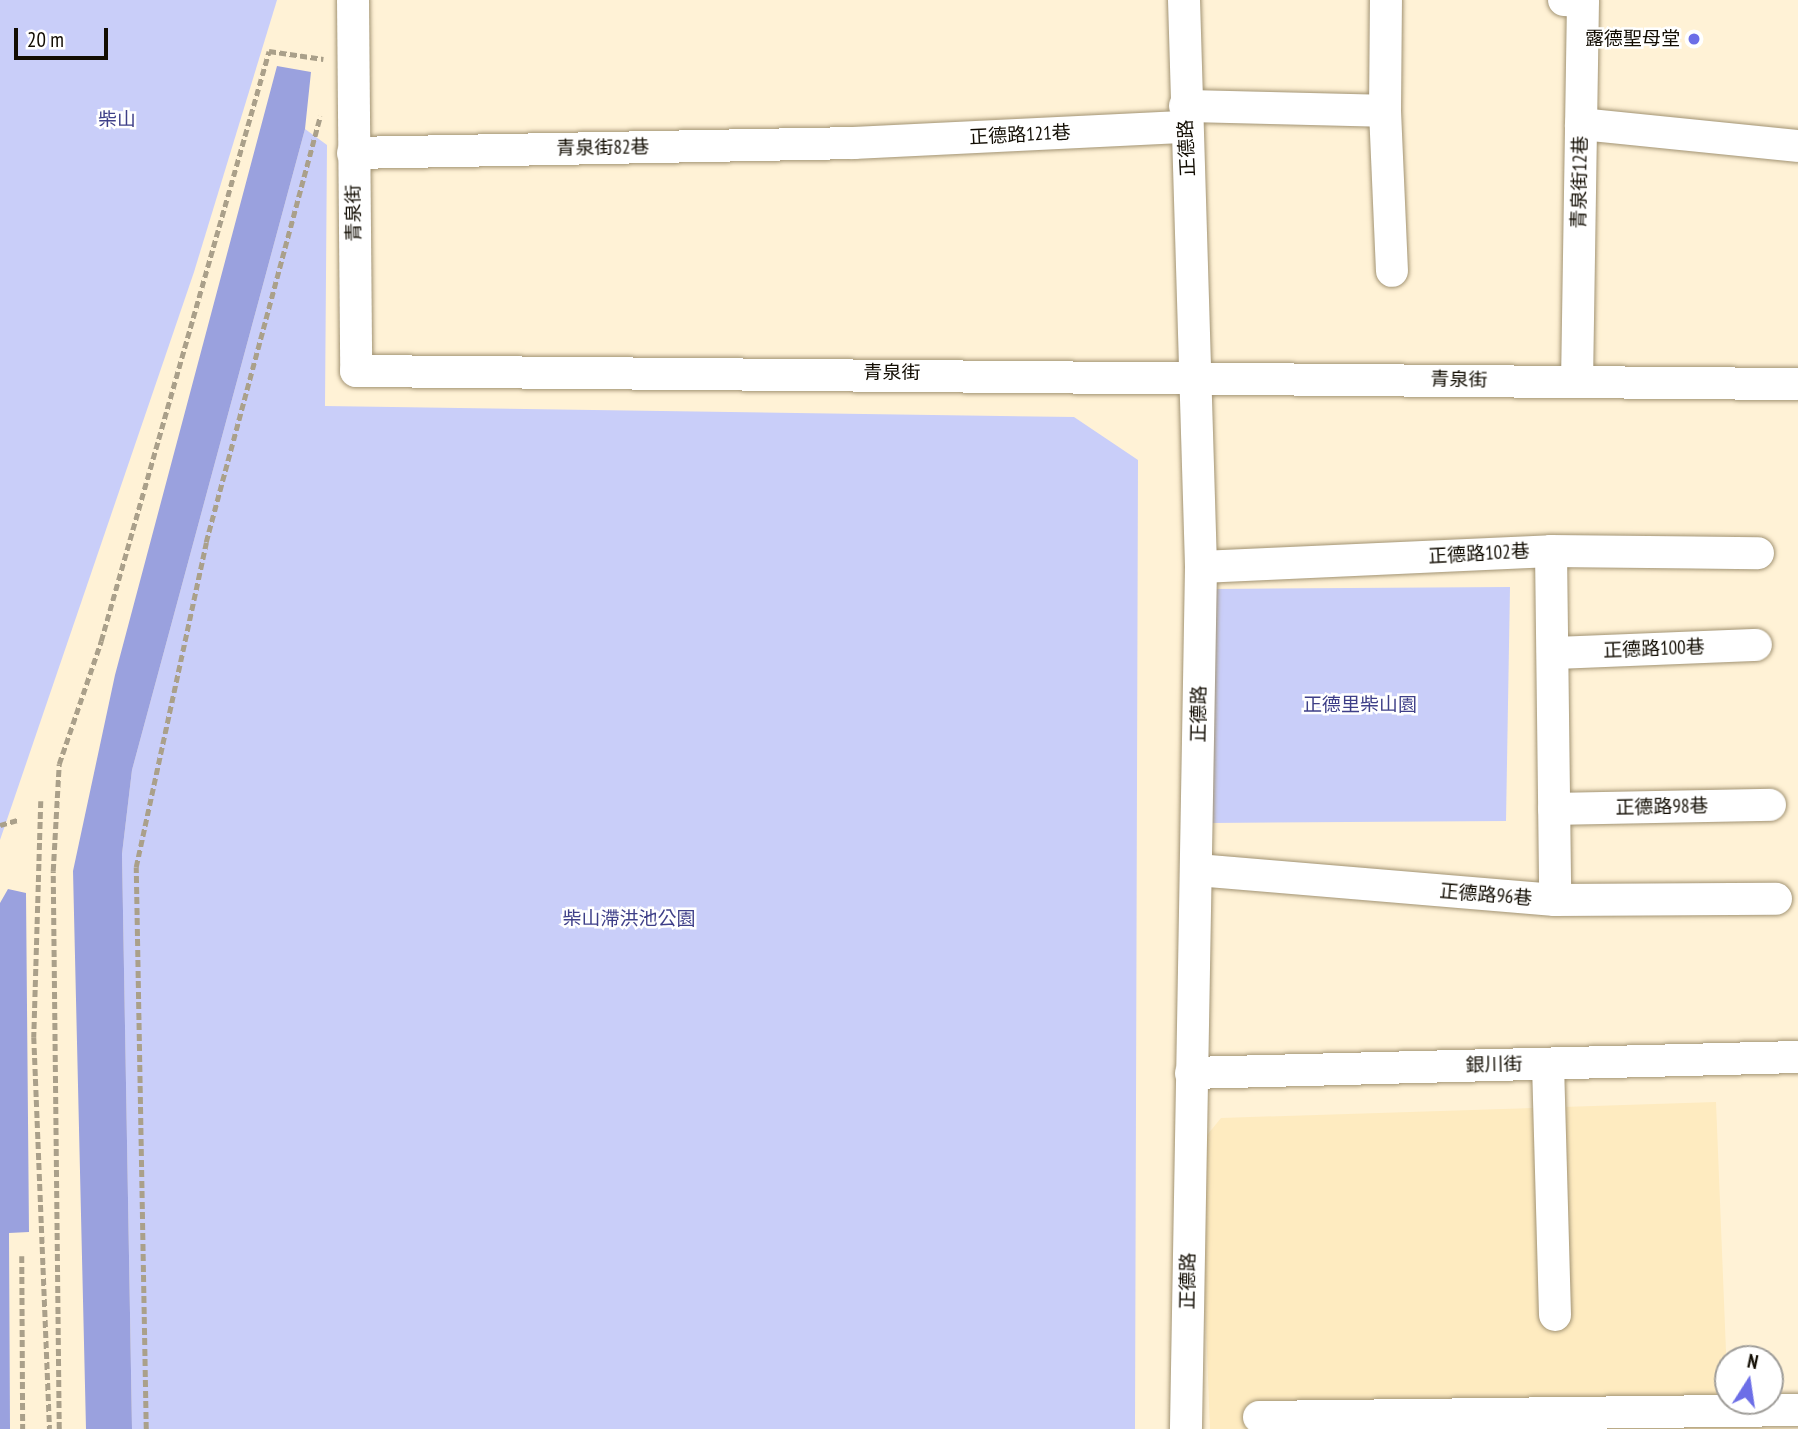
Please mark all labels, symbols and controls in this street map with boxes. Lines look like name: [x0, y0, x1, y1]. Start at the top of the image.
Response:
scale bar: [18, 14, 112, 58]
text: 20 m: [27, 26, 64, 53]
place label: 露德聖母堂: [1585, 28, 1680, 50]
marker: 露德聖母堂: [1686, 31, 1702, 47]
park label: 柴山: [98, 109, 136, 131]
street label: 正德路: [1174, 119, 1200, 177]
street label: 正德路121巷: [969, 121, 1071, 149]
street label: 青泉街12巷: [1568, 135, 1592, 229]
street label: 青泉街82巷: [556, 136, 650, 160]
street label: 青泉街: [342, 184, 366, 242]
street label: 青泉街: [864, 362, 920, 384]
street label: 青泉街: [1430, 368, 1488, 392]
street label: 正德路102巷: [1428, 540, 1530, 568]
street label: 正德路100巷: [1603, 636, 1705, 662]
street label: 正德路: [1187, 685, 1211, 743]
park label: 正德里柴山園: [1303, 694, 1417, 716]
street label: 正德路98巷: [1615, 795, 1709, 819]
street label: 正德路96巷: [1439, 880, 1533, 910]
park label: 柴山滯洪池公園: [563, 908, 695, 930]
street label: 銀川街: [1465, 1053, 1523, 1077]
street label: 正德路: [1176, 1252, 1200, 1310]
north arrow: [1714, 1345, 1784, 1415]
text: N: [1745, 1349, 1760, 1374]

